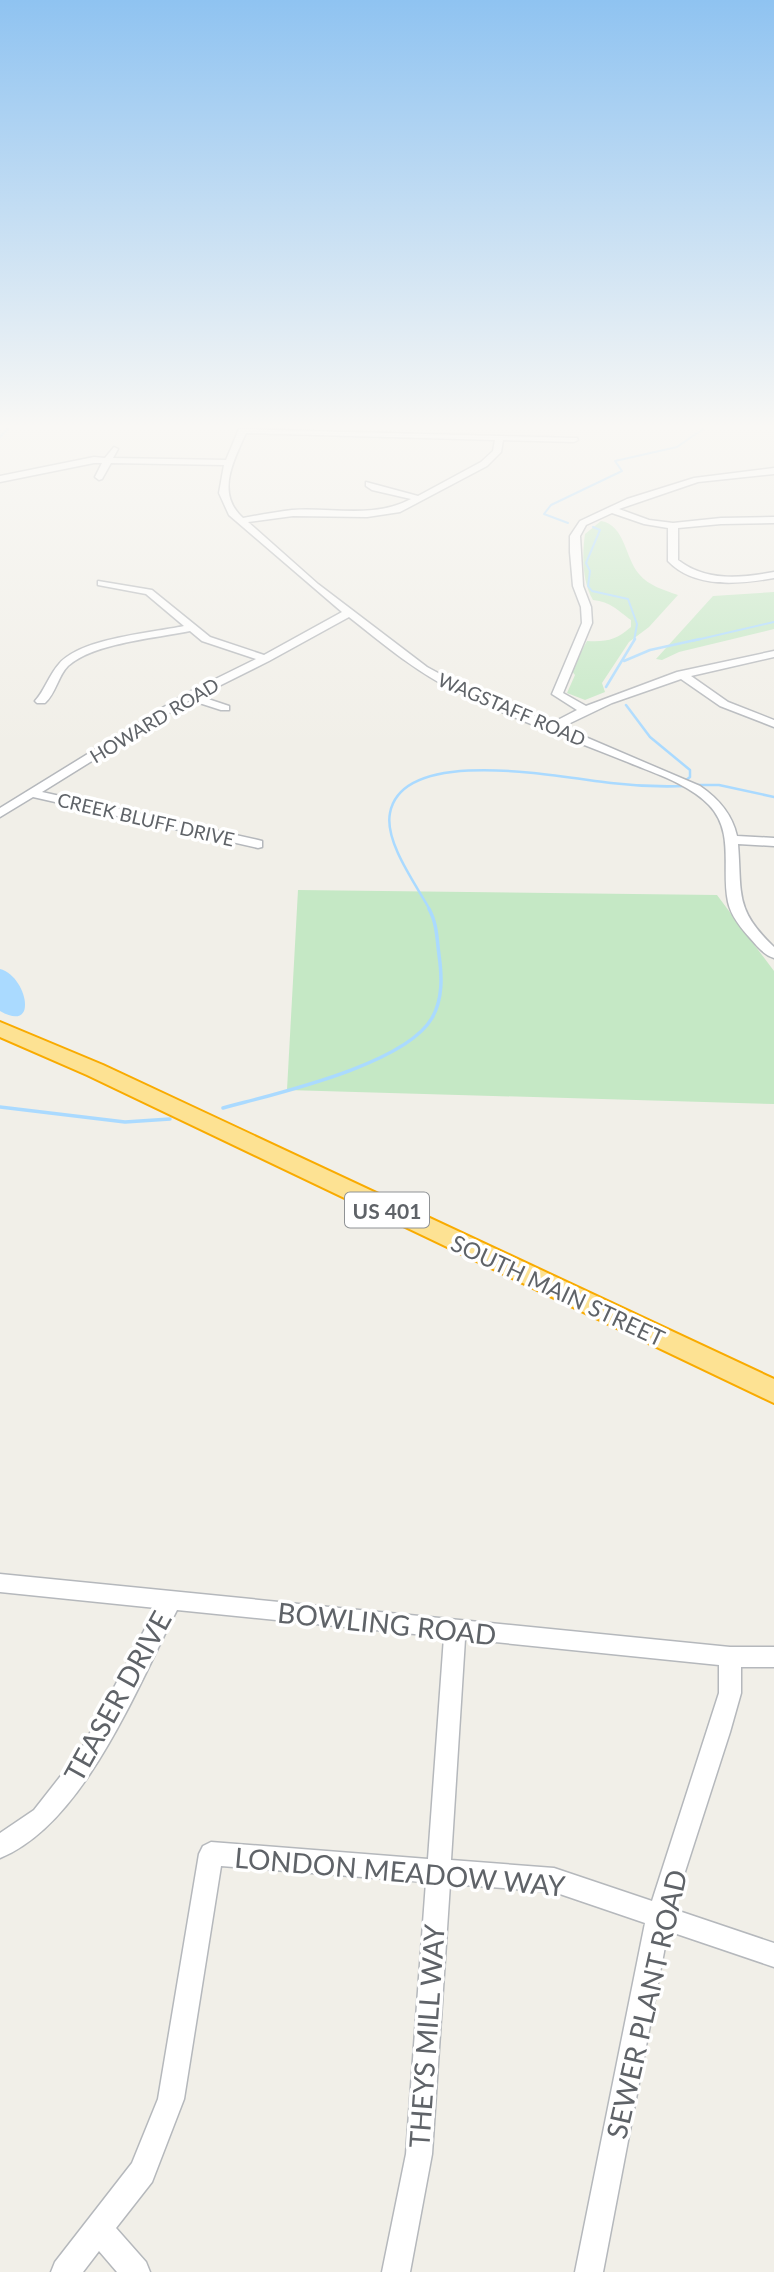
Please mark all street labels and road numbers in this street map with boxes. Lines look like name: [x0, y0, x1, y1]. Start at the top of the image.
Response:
street label: WAGSTAFF ROAD: [435, 668, 589, 750]
street label: HOWARD ROAD: [85, 672, 223, 768]
street label: CREEK BLUFF DRIVE: [55, 787, 237, 851]
road number: US 401: [345, 1192, 429, 1228]
street label: SOUTH MAIN STREET: [447, 1228, 670, 1352]
street label: BOWLING ROAD: [276, 1595, 498, 1651]
street label: TEASER DRIVE: [56, 1605, 178, 1787]
street label: LONDON MEADOW WAY: [233, 1840, 567, 1902]
street label: SEWER PLANT ROAD: [598, 1866, 694, 2142]
street label: THEYS MILL WAY: [401, 1923, 451, 2149]

